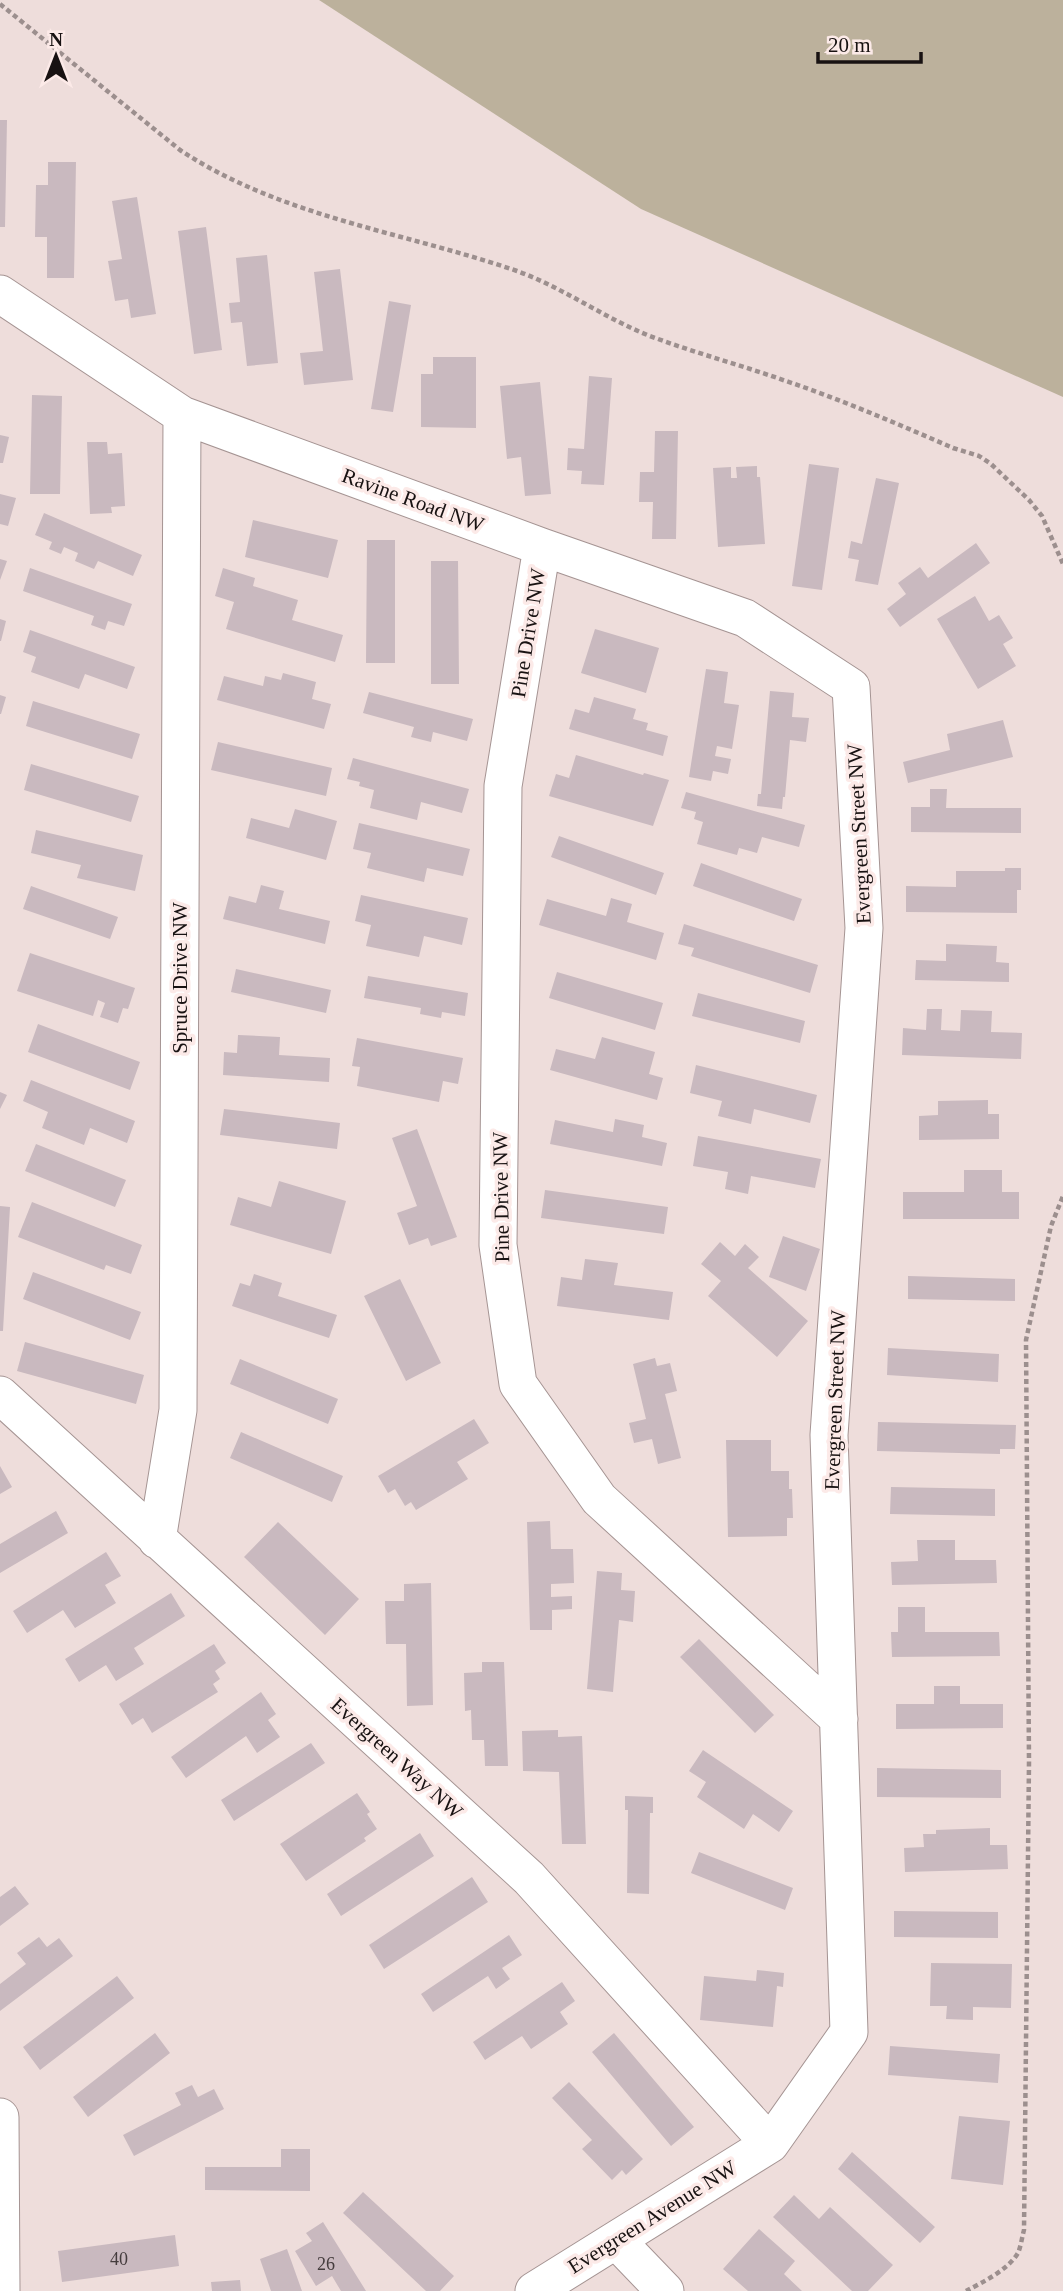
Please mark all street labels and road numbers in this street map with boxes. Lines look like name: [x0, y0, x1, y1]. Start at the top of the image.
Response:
street label: Ravine Road NW: [339, 463, 487, 537]
street label: Pine Drive NW: [506, 566, 550, 699]
street label: Evergreen Street NW: [842, 743, 876, 925]
street label: Spruce Drive NW: [168, 902, 192, 1054]
street label: Pine Drive NW: [488, 1131, 514, 1263]
street label: Evergreen Street NW: [820, 1309, 850, 1491]
street label: Evergreen Way NW: [326, 1693, 468, 1824]
street label: Evergreen Avenue NW: [563, 2155, 741, 2279]

